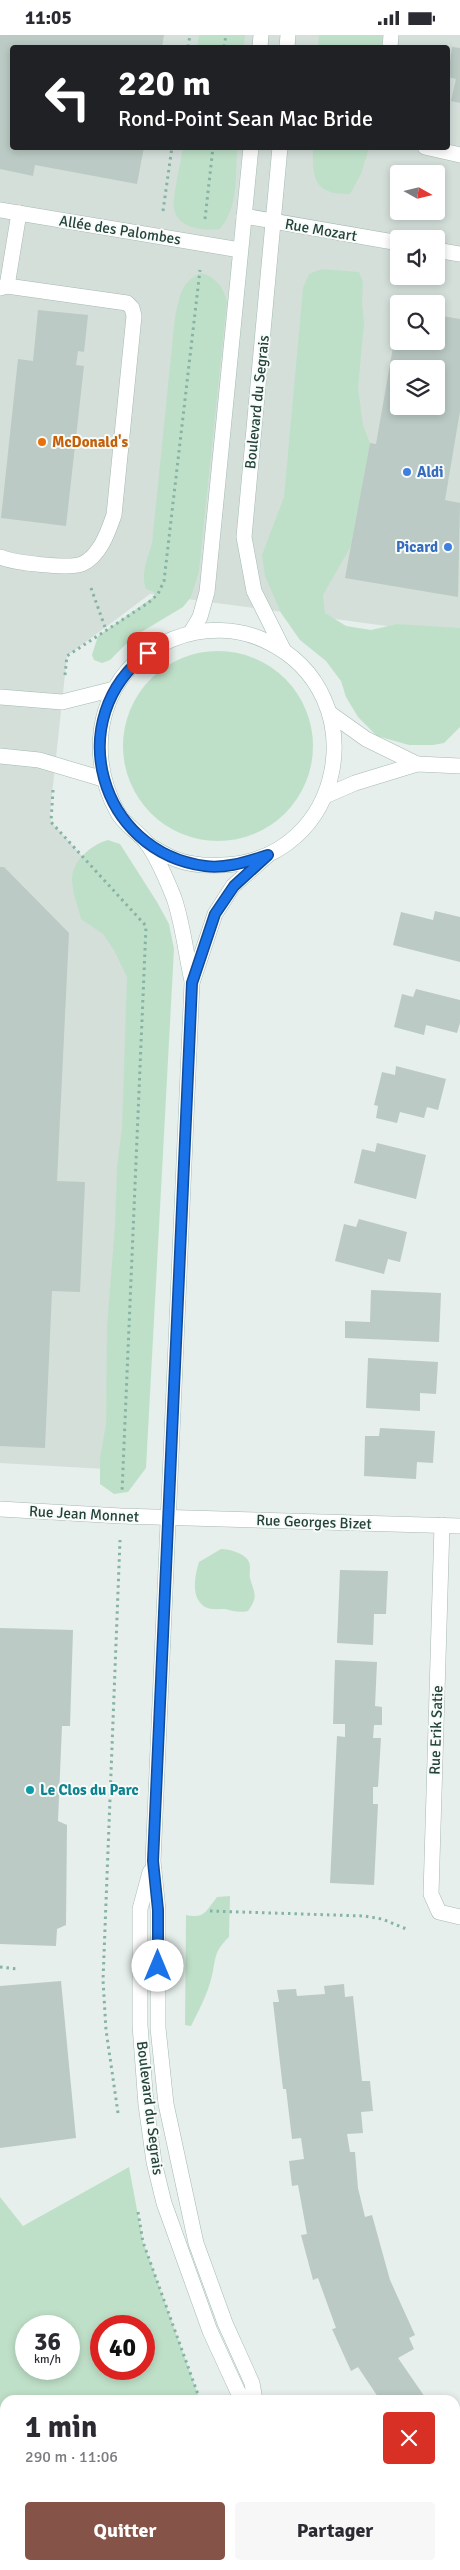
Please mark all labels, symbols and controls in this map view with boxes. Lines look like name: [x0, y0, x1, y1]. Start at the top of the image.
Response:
text: 11:05: [25, 6, 72, 30]
text: 220 m: [118, 62, 211, 105]
icon: left: [35, 65, 100, 130]
text: Rond-Point Sean Mac Bride: [118, 105, 373, 132]
north arrow: [390, 165, 445, 220]
map controls: [390, 165, 445, 415]
street label: Allée des Palombes: [58, 211, 183, 249]
street label: Rue Mozart: [284, 215, 358, 245]
button: sound: [390, 230, 445, 285]
button: search: [390, 295, 445, 350]
street label: Boulevard du Segrais: [241, 334, 273, 470]
button: layers: [390, 360, 445, 415]
place label: McDonald's: [52, 433, 129, 451]
marker: McDonald's: [36, 436, 48, 448]
place label: Aldi: [417, 463, 444, 481]
marker: Aldi: [401, 466, 413, 478]
place label: Picard: [396, 538, 438, 556]
marker: Picard: [442, 541, 454, 553]
pin: [127, 632, 169, 674]
icon: arrive: [134, 639, 162, 667]
street label: Rue Jean Monnet: [29, 1502, 139, 1526]
street label: Rue Georges Bizet: [256, 1511, 372, 1533]
street label: Rue Erik Satie: [425, 1685, 447, 1775]
place label: Le Clos du Parc: [40, 1781, 139, 1799]
marker: Le Clos du Parc: [24, 1784, 36, 1796]
position arrow: [131, 1939, 183, 1991]
street label: Boulevard du Segrais: [133, 2040, 167, 2176]
speed limit sign: 40: [90, 2315, 155, 2380]
text: 36: [34, 2326, 61, 2357]
text: km/h: [34, 2352, 61, 2367]
text: 1 min: [25, 2409, 97, 2446]
button: close: [383, 2412, 435, 2464]
text: 290 m · 11:06: [25, 2447, 118, 2467]
button: Quitter: [25, 2502, 225, 2560]
button: Partager: [235, 2502, 435, 2560]

